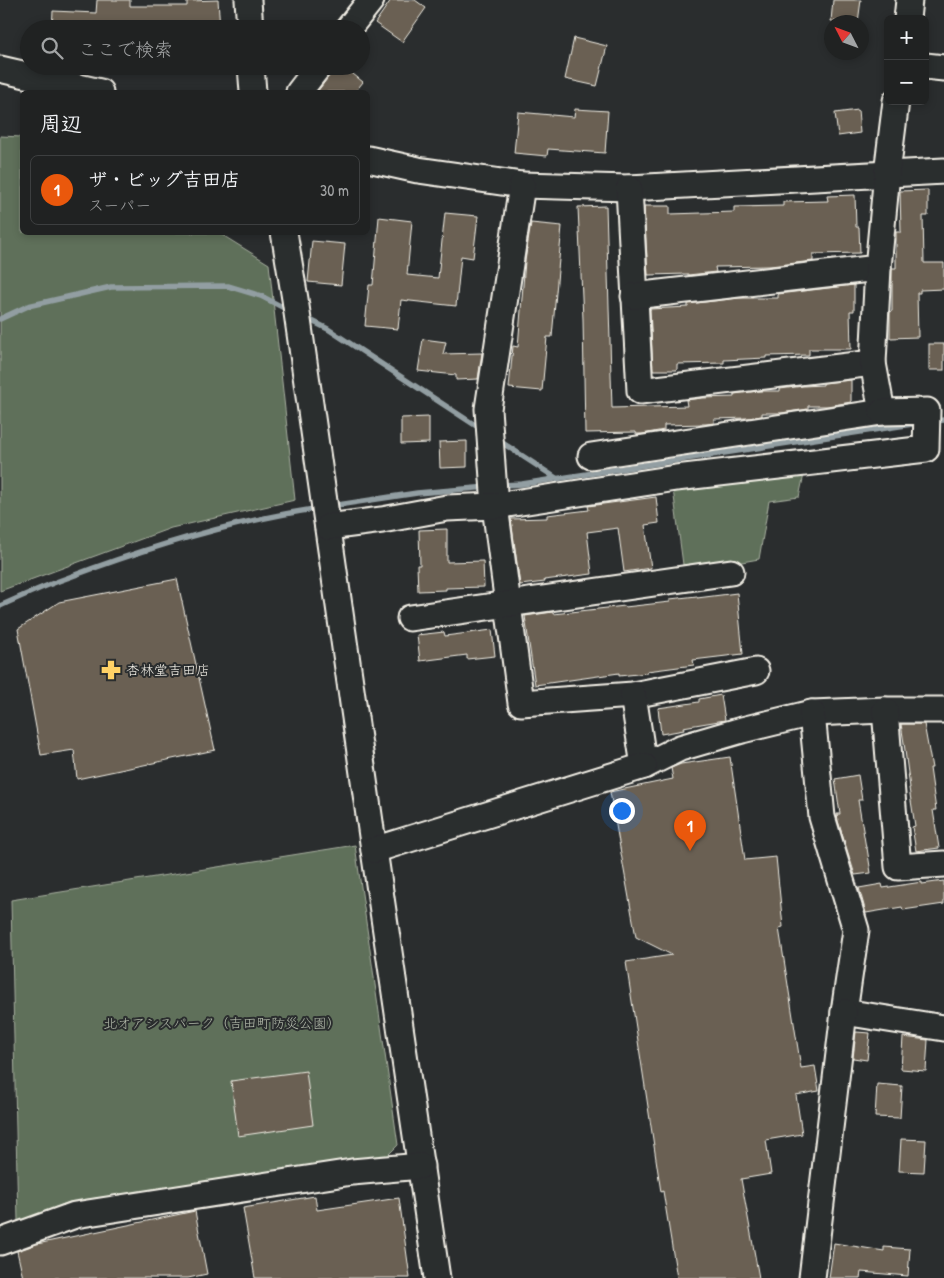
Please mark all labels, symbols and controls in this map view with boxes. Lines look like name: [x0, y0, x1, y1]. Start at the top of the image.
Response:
north arrow: [824, 15, 869, 60]
map controls: [884, 15, 929, 105]
button: +: [884, 15, 929, 60]
search box: [20, 20, 370, 75]
icon: search: [38, 34, 66, 62]
text: ここで検索: [78, 36, 173, 62]
button: −: [884, 60, 929, 105]
text: 周辺: [40, 109, 82, 138]
text: ザ・ビッグ吉田店: [88, 166, 240, 192]
text: 1: [54, 179, 60, 201]
text: 30 m: [320, 179, 349, 201]
text: スーパー: [88, 194, 151, 216]
pharmacy icon: 杏林堂吉田店: [100, 659, 122, 681]
place label: 杏林堂吉田店: [126, 660, 210, 679]
your location: [609, 798, 635, 824]
pin: 1: [674, 810, 706, 851]
park label: 北オアシスパーク（吉田町防災公園）: [103, 1013, 341, 1032]

